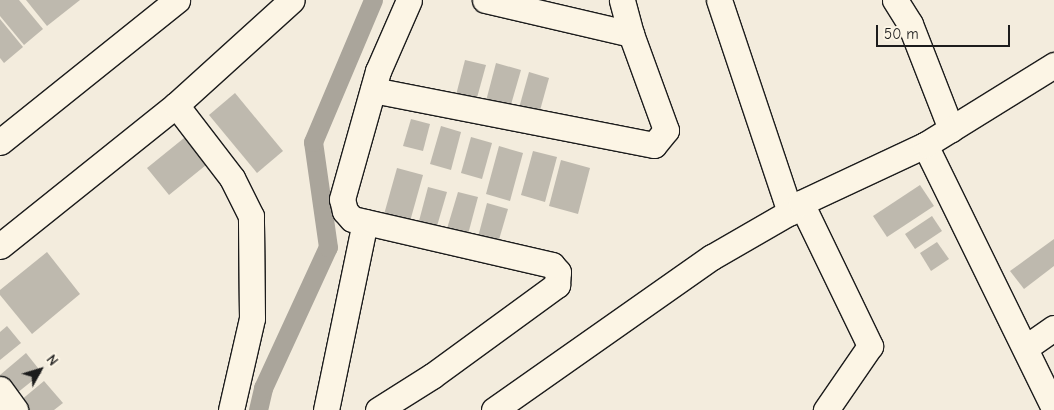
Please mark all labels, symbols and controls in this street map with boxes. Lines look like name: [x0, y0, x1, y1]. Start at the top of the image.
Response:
scale bar: [879, 15, 1013, 47]
text: 50 m: [884, 25, 919, 43]
north arrow: [15, 345, 65, 395]
text: N: [43, 351, 62, 369]

